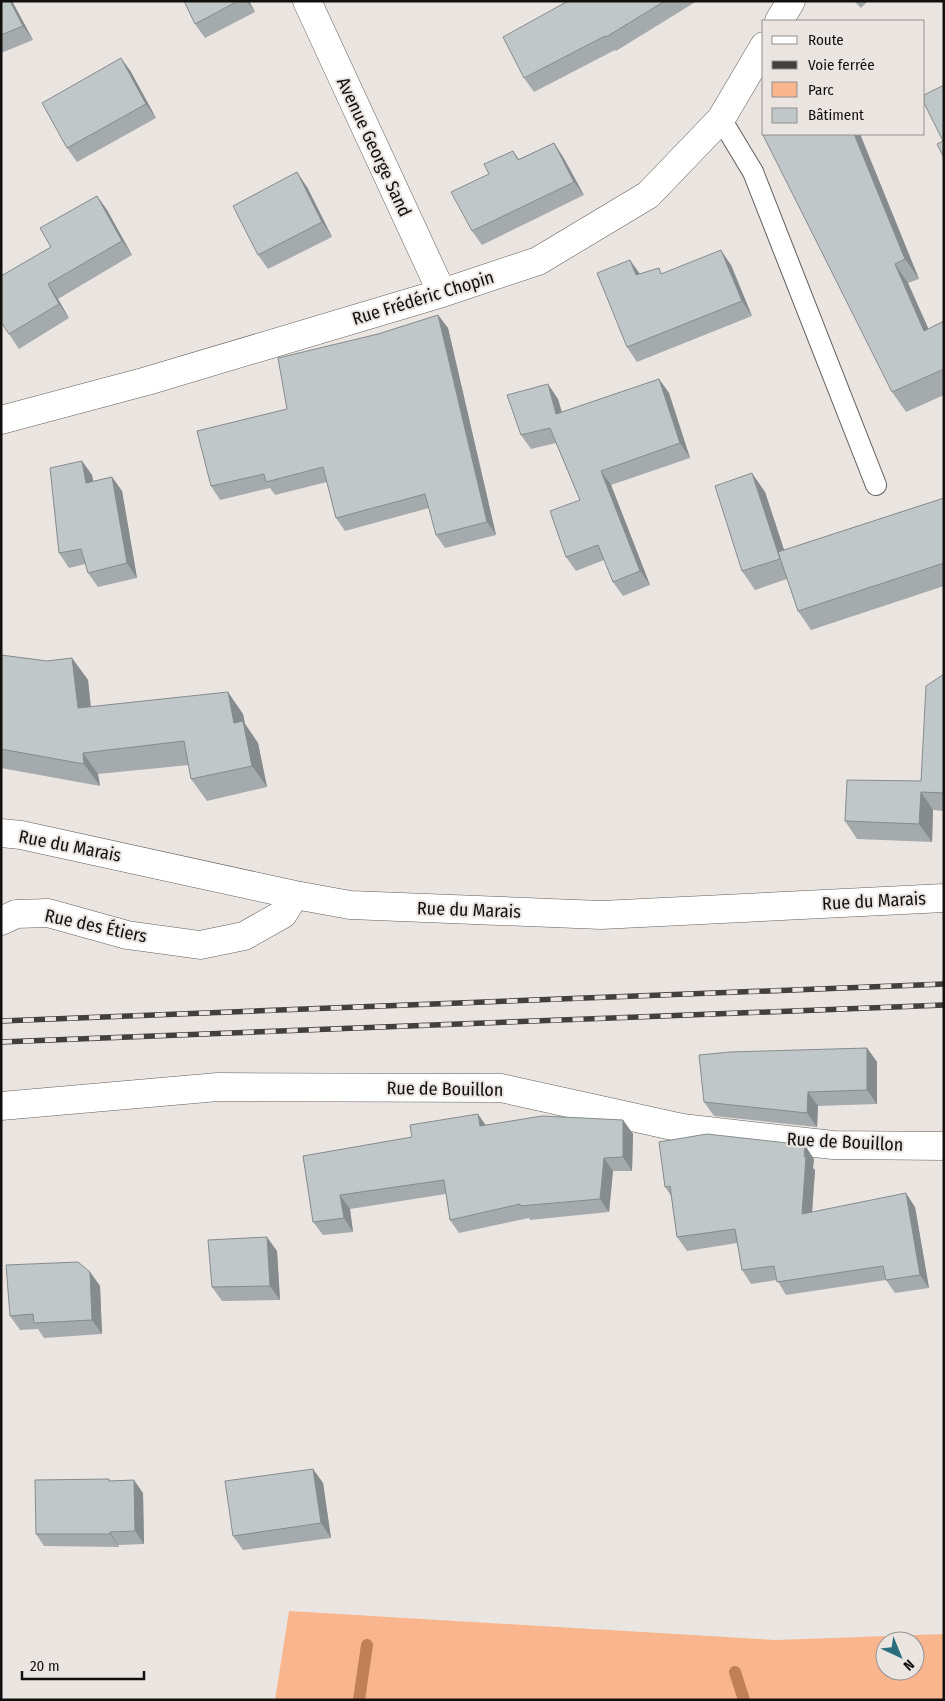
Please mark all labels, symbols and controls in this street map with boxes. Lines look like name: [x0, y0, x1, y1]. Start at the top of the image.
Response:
legend: [762, 20, 925, 135]
text: Route: [808, 31, 844, 49]
text: Voie ferrée: [808, 56, 875, 74]
street label: Avenue George Sand: [332, 74, 416, 220]
text: Parc: [808, 81, 834, 99]
text: Bâtiment: [808, 106, 864, 124]
street label: Rue Frédéric Chopin: [349, 266, 497, 330]
street label: Rue du Marais: [17, 825, 123, 867]
street label: Rue du Marais: [821, 887, 927, 915]
street label: Rue du Marais: [417, 897, 522, 923]
street label: Rue des Étiers: [43, 903, 150, 948]
street label: Rue de Bouillon: [386, 1077, 504, 1101]
street label: Rue de Bouillon: [786, 1128, 904, 1156]
north arrow: [875, 1631, 925, 1681]
scale bar: [22, 1648, 145, 1680]
text: N: [900, 1656, 918, 1674]
text: 20 m: [30, 1657, 60, 1675]

